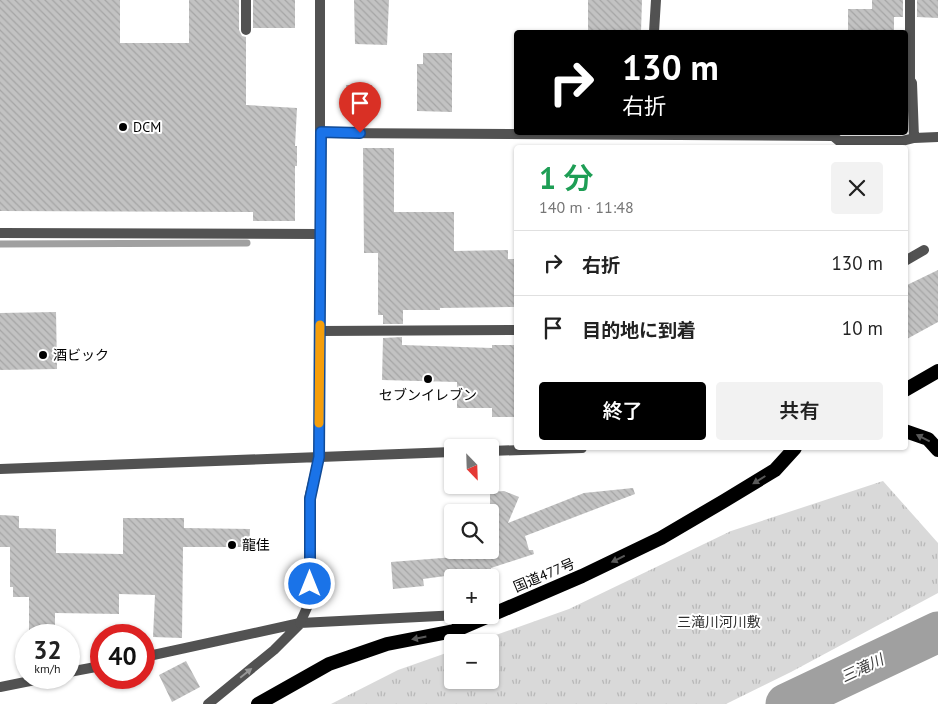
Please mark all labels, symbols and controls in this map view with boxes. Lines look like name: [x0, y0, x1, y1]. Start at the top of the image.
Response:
text: 130 m: [622, 44, 719, 90]
icon: right: [539, 50, 604, 115]
pin: [339, 82, 381, 133]
icon: arrive: [346, 89, 374, 117]
text: 右折: [622, 92, 666, 120]
place label: DCM: [133, 118, 161, 136]
marker: DCM: [117, 121, 129, 133]
text: 1 分: [539, 158, 594, 197]
button: close: [831, 162, 883, 214]
text: 140 m · 11:48: [539, 197, 634, 217]
icon: right: [539, 249, 567, 277]
text: 130 m: [831, 251, 883, 275]
text: 右折: [582, 253, 620, 277]
icon: arrive: [539, 314, 567, 342]
text: 10 m: [842, 316, 883, 340]
text: 目的地に到着: [582, 318, 696, 342]
place label: 酒ビック: [53, 346, 109, 364]
marker: 酒ビック: [37, 349, 49, 361]
marker: セブンイレブン: [422, 373, 434, 385]
button: 終了: [539, 382, 706, 440]
button: 共有: [716, 382, 883, 440]
place label: セブンイレブン: [379, 386, 477, 404]
one-way arrow: [916, 434, 930, 442]
north arrow: [444, 439, 499, 494]
map controls: [444, 439, 499, 689]
one-way arrow: [753, 475, 766, 484]
button: search: [444, 504, 499, 559]
place label: 龍佳: [242, 536, 270, 554]
marker: 龍佳: [226, 539, 238, 551]
street label: 国道477号: [511, 554, 577, 596]
one-way arrow: [611, 555, 625, 563]
position arrow: [283, 557, 335, 609]
button: +: [444, 569, 499, 624]
park label: 三滝川河川敷: [677, 613, 761, 631]
speed limit sign: 40: [90, 624, 155, 689]
text: 32: [33, 634, 62, 666]
one-way arrow: [410, 634, 426, 642]
button: −: [444, 634, 499, 689]
water label: 三滝川: [838, 649, 888, 686]
text: km/h: [34, 661, 61, 676]
one-way arrow: [239, 668, 252, 679]

